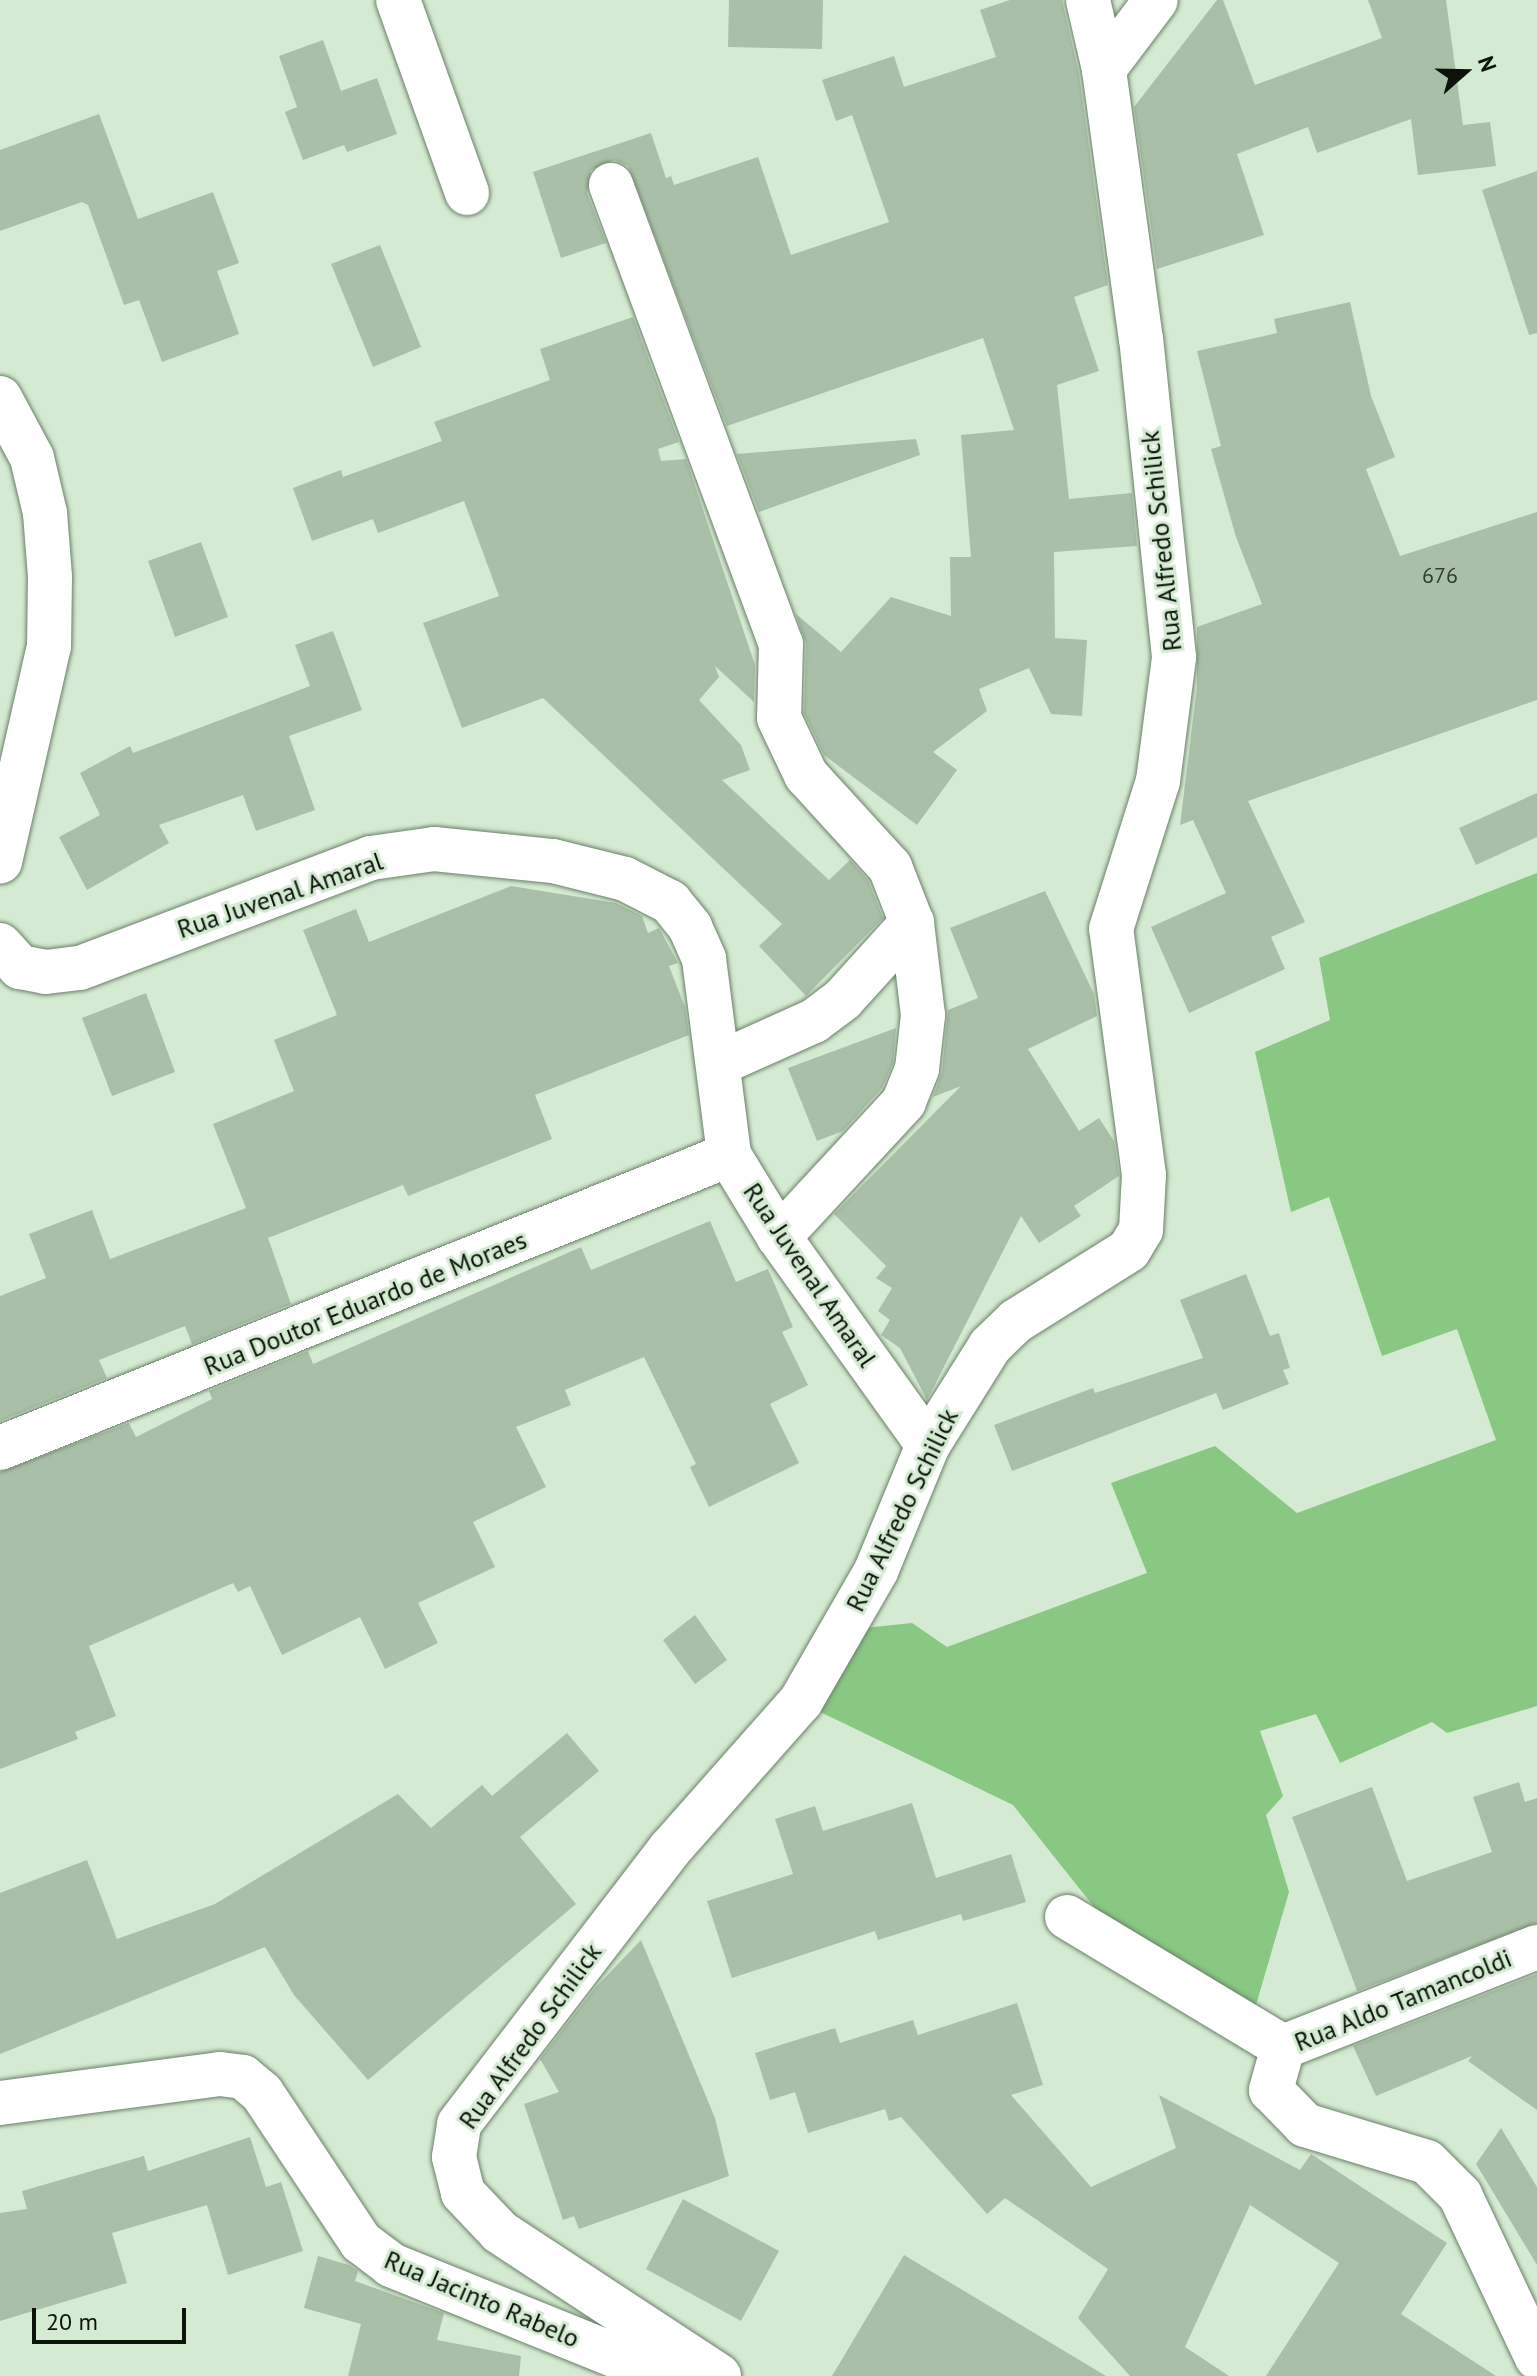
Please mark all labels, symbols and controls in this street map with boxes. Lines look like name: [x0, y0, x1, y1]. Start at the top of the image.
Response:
north arrow: [1425, 32, 1505, 112]
text: N: [1472, 52, 1503, 75]
street label: Rua Alfredo Schilick: [1134, 429, 1188, 653]
house number: 676: [1422, 563, 1458, 589]
street label: Rua Juvenal Amaral: [173, 845, 387, 945]
street label: Rua Juvenal Amaral: [737, 1177, 883, 1373]
street label: Rua Doutor Eduardo de Moraes: [199, 1224, 531, 1382]
street label: Rua Alfredo Schilick: [839, 1403, 965, 1617]
street label: Rua Alfredo Schilick: [452, 1937, 608, 2135]
street label: Rua Aldo Tamancoldi: [1289, 1942, 1517, 2058]
street label: Rua Jacinto Rabelo: [380, 2244, 584, 2354]
scale bar: [36, 2292, 190, 2342]
text: 20 m: [46, 2306, 98, 2337]

